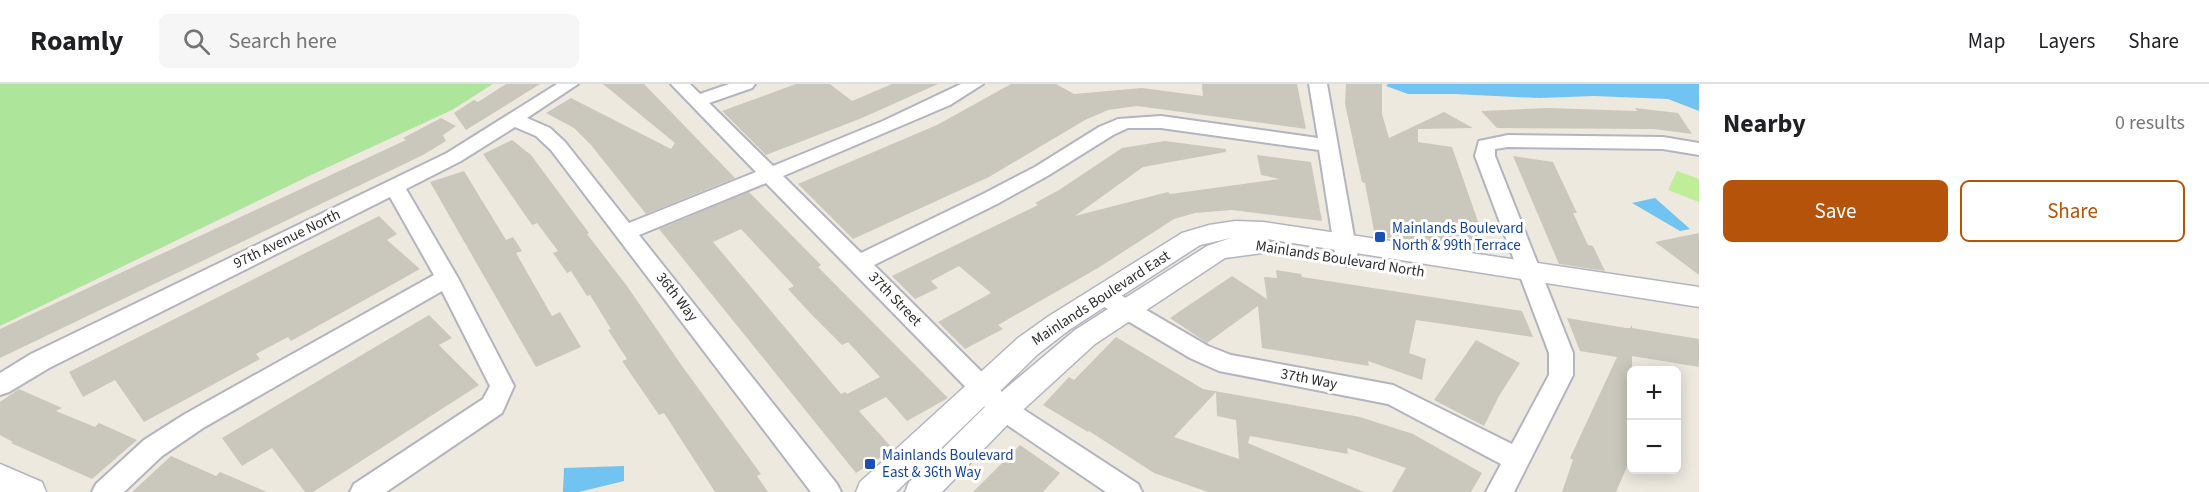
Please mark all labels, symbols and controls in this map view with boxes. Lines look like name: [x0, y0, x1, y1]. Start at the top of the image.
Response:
search box: [159, 14, 579, 68]
text: Roamly: [30, 21, 123, 61]
icon: search: [180, 25, 213, 58]
text: Search here: [228, 25, 337, 57]
text: Map: [1968, 26, 2005, 56]
text: Layers: [2038, 26, 2095, 56]
text: Share: [2128, 26, 2179, 56]
text: Nearby: [1723, 105, 1806, 142]
text: 0 results: [2115, 109, 2185, 137]
button: Save: [1723, 180, 1948, 242]
button: Share: [1960, 180, 2185, 242]
street label: 97th Avenue North: [230, 204, 344, 274]
place label: Mainlands Boulevard North & 99th Terrace: [1392, 218, 1524, 256]
marker: Mainlands Boulevard North & 99th Terrace: [1373, 230, 1387, 244]
street label: Mainlands Boulevard North: [1254, 235, 1426, 283]
street label: Mainlands Boulevard East: [1028, 245, 1174, 351]
street label: 37th Street: [864, 267, 926, 331]
street label: 36th Way: [651, 268, 703, 326]
street label: 37th Way: [1279, 363, 1339, 395]
map controls: [1627, 366, 1681, 474]
button: +: [1627, 366, 1681, 420]
button: −: [1627, 420, 1681, 474]
place label: Mainlands Boulevard East & 36th Way: [882, 445, 1014, 483]
marker: Mainlands Boulevard East & 36th Way: [863, 457, 877, 471]

